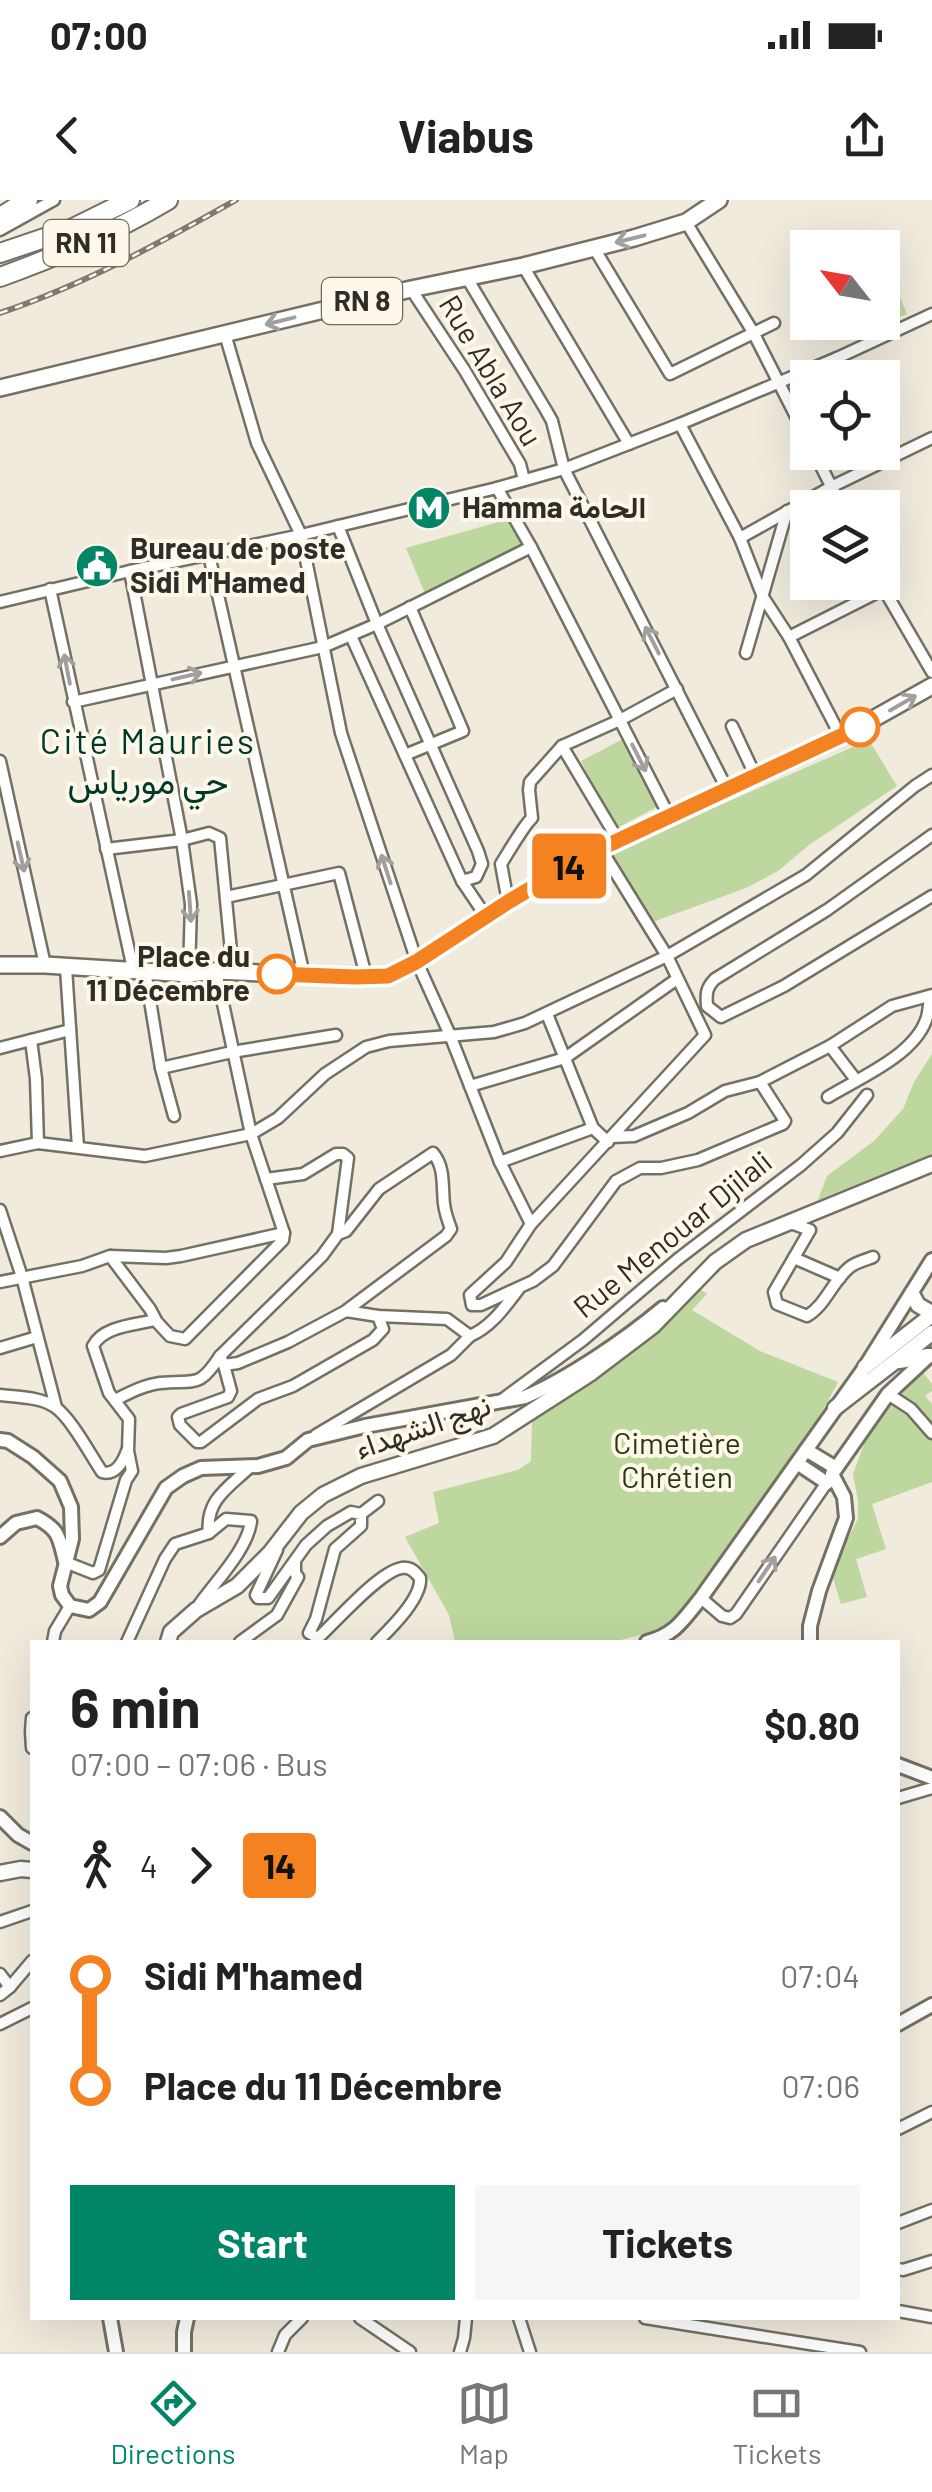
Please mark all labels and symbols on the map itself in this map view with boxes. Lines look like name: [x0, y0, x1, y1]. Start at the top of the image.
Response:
road number: RN 11: [44, 220, 128, 266]
north arrow: [790, 230, 900, 340]
one-way arrow: [615, 231, 647, 249]
road number: RN 8: [322, 278, 402, 324]
street label: Rue Abla Aou: [433, 288, 551, 452]
one-way arrow: [265, 313, 297, 331]
metro station icon: Hamma الحامة: [406, 485, 452, 531]
place label: Hamma الحامة: [462, 488, 646, 524]
place label: Bureau de poste Sidi M'Hamed: [130, 529, 346, 599]
public building icon: Bureau de poste Sidi M'Hamed: [74, 543, 120, 589]
one-way arrow: [642, 625, 661, 655]
one-way arrow: [56, 654, 75, 686]
one-way arrow: [170, 666, 202, 684]
one-way arrow: [888, 693, 917, 713]
unlabelled marker: [841, 708, 879, 746]
district label: Cité Mauries حي مورياس: [40, 719, 256, 811]
one-way arrow: [630, 742, 649, 772]
line badge: 14: [524, 834, 614, 898]
one-way arrow: [13, 840, 31, 872]
one-way arrow: [375, 854, 393, 886]
one-way arrow: [181, 890, 200, 922]
place label: Place du 11 Décembre: [86, 937, 250, 1007]
marker: Place du 11 Décembre: [258, 955, 296, 993]
street label: Rue Menouar Djilali: [565, 1142, 778, 1324]
street label: نهج الشهداء: [350, 1385, 496, 1469]
park label: Cimetière Chrétien: [613, 1424, 741, 1494]
one-way arrow: [756, 1556, 777, 1584]

